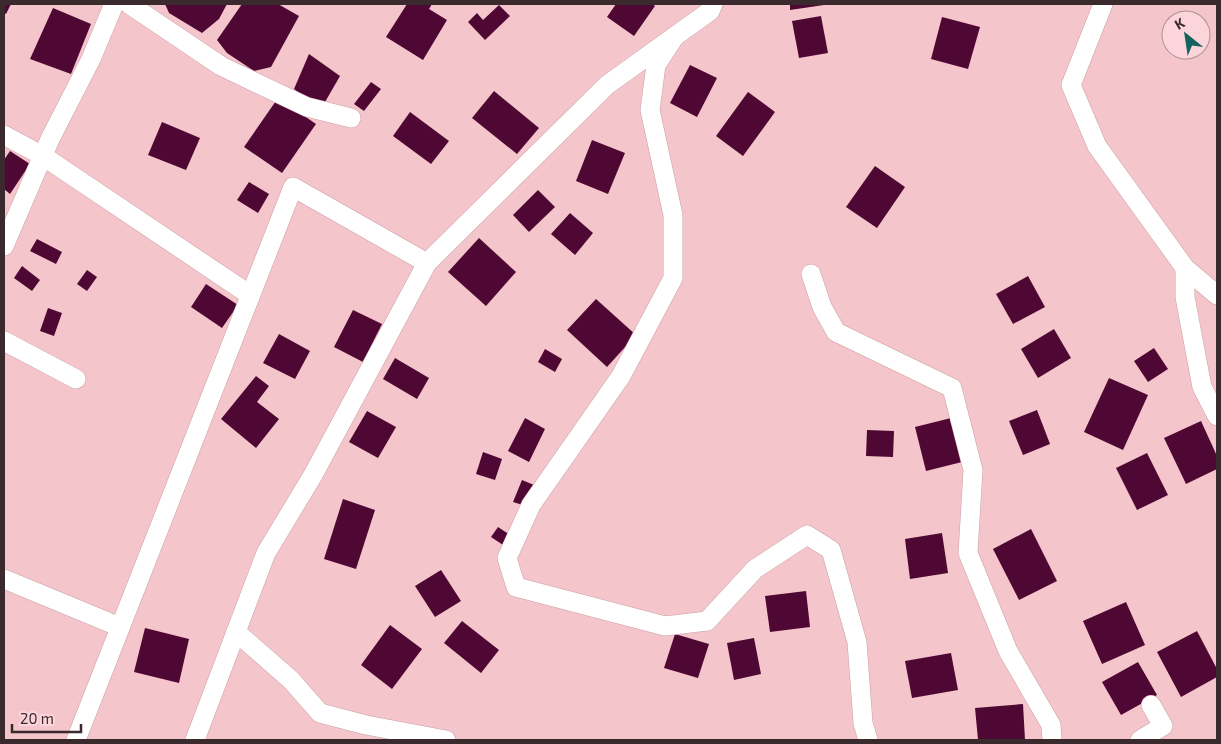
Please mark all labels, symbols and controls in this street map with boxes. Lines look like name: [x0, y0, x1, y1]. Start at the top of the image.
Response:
north arrow: [1161, 10, 1211, 60]
text: K: [1171, 14, 1187, 33]
scale bar: [12, 702, 81, 734]
text: 20 m: [20, 709, 54, 727]

